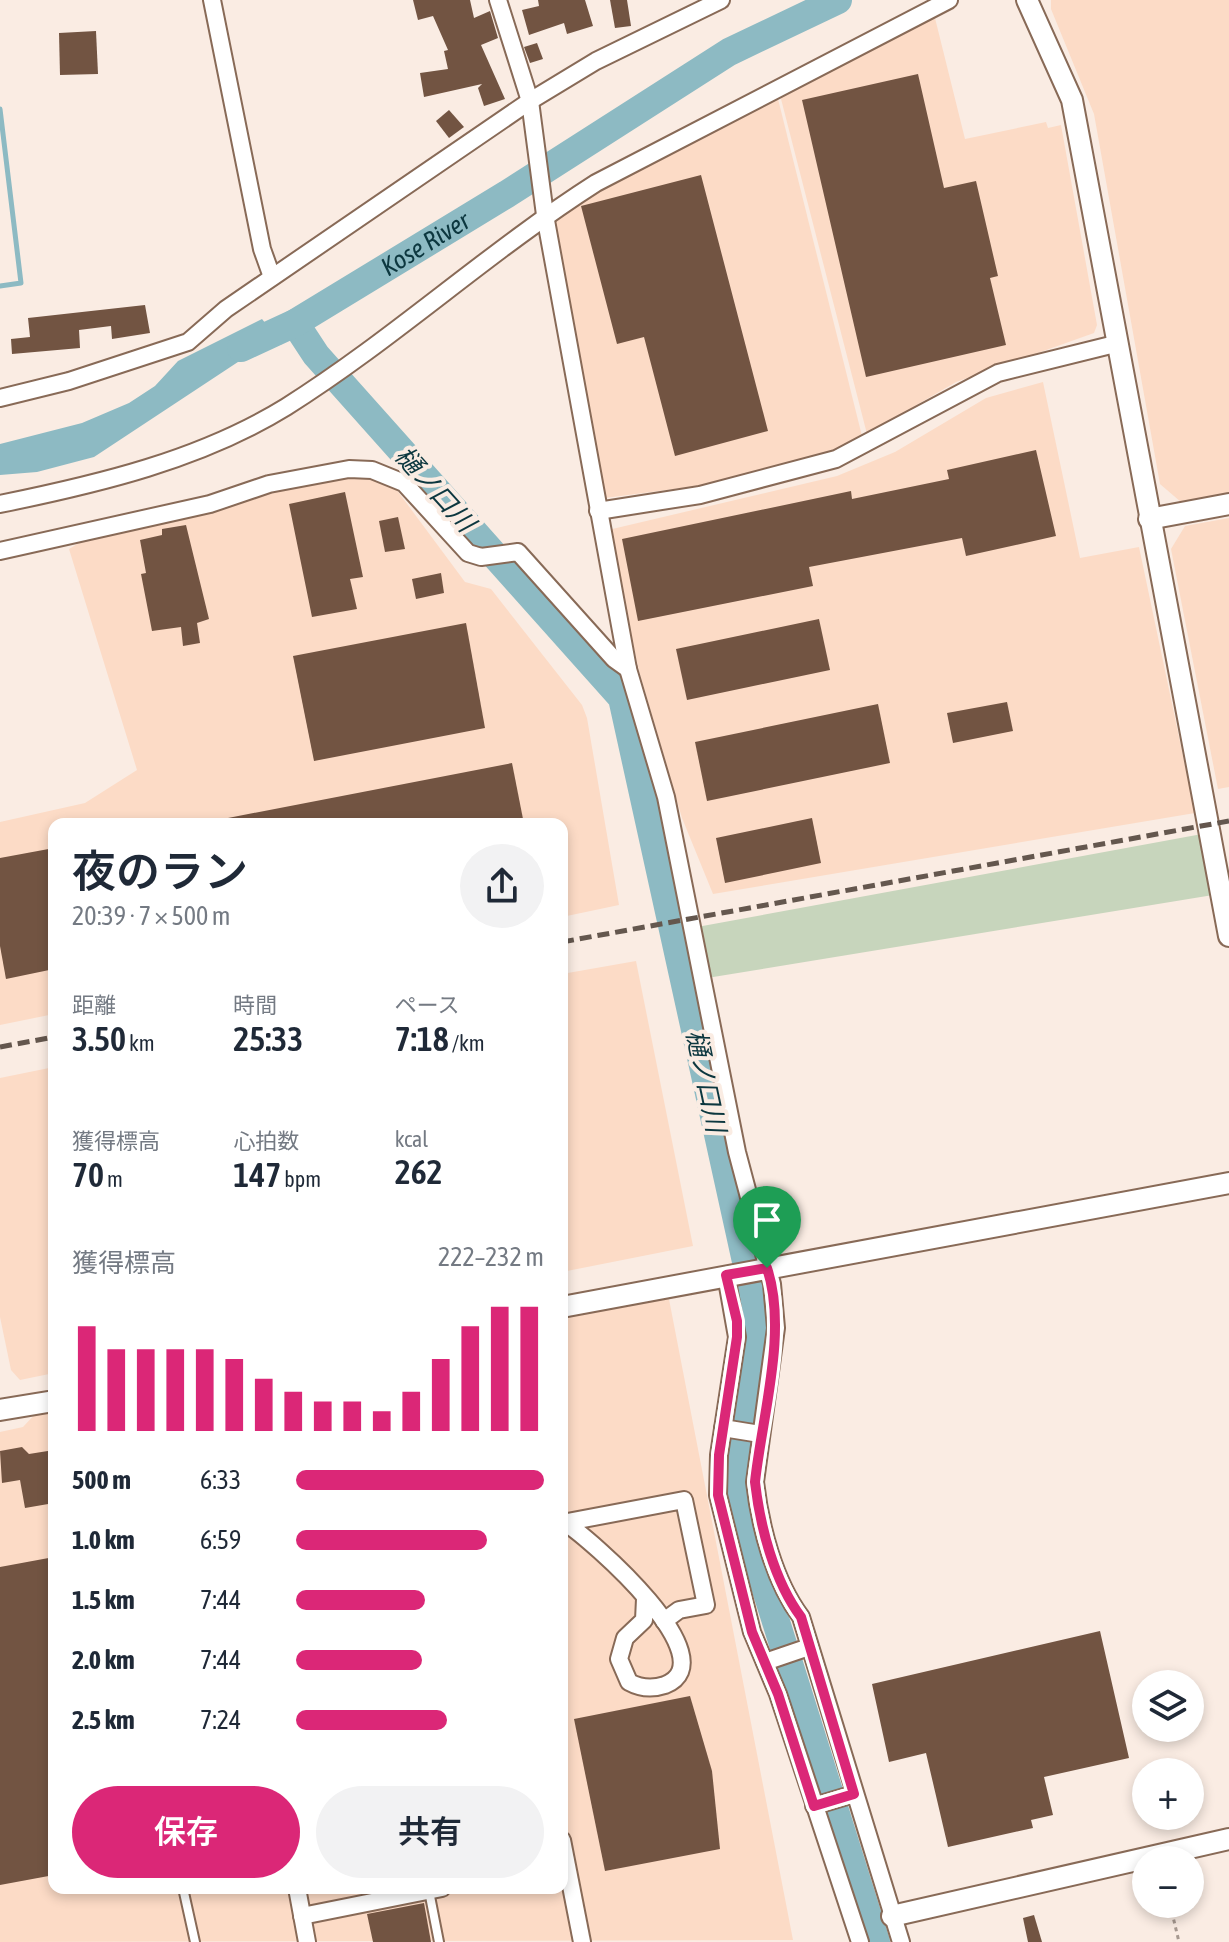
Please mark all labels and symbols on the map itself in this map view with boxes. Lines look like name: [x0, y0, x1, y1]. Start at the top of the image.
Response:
water label: Kose River: [376, 205, 476, 282]
water label: 樋ノ口川: [389, 440, 483, 540]
water label: 樋ノ口川: [681, 1027, 732, 1138]
pin: [733, 1186, 801, 1268]

